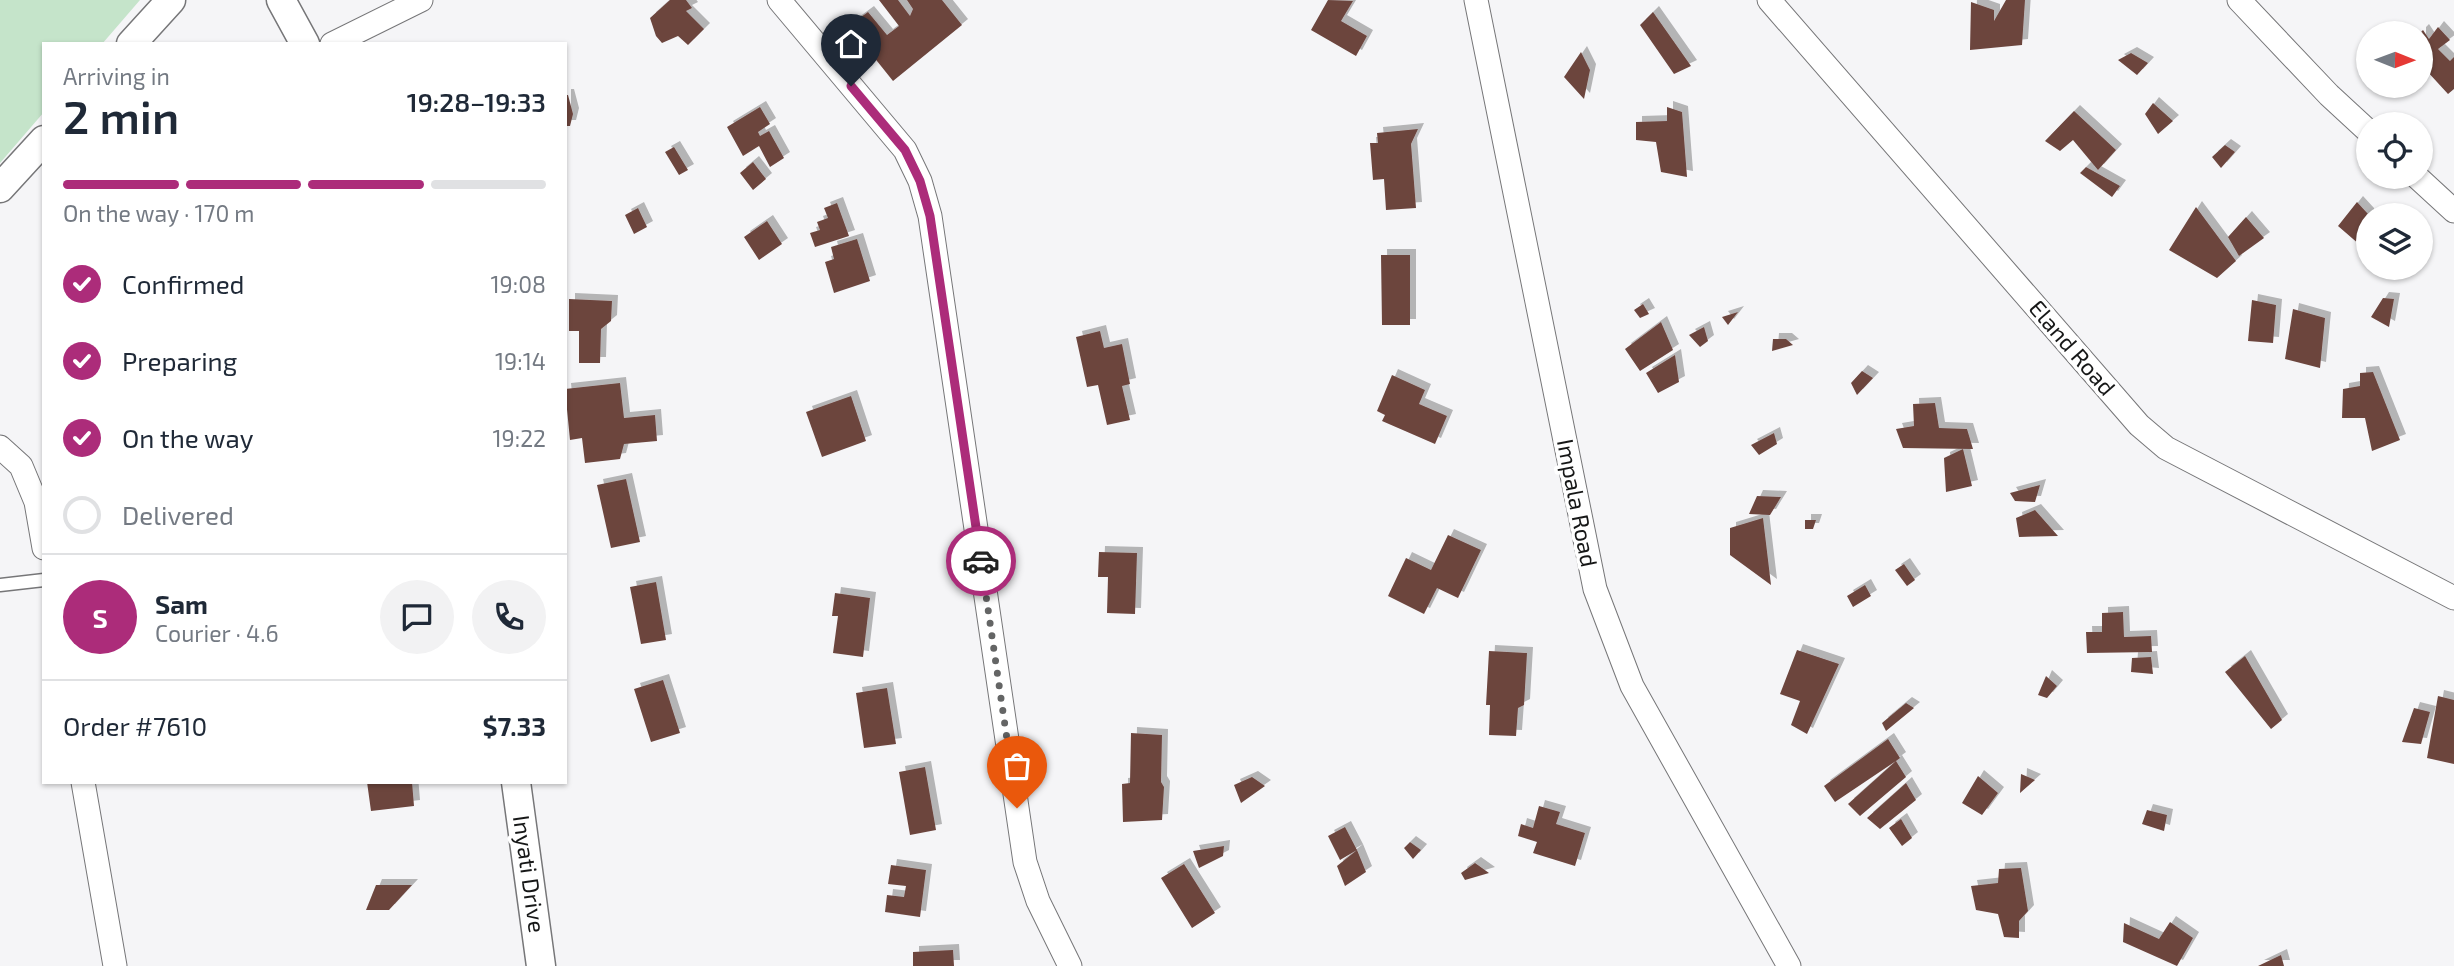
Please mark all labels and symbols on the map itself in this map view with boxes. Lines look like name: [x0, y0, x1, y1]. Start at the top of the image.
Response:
pin: [821, 14, 881, 86]
north arrow: [2356, 21, 2432, 98]
street label: Eland Road: [2024, 294, 2122, 401]
street label: Impala Road: [1552, 436, 1604, 569]
courier: [946, 526, 1016, 596]
pin: [987, 736, 1047, 808]
street label: Inyati Drive: [508, 813, 552, 934]

